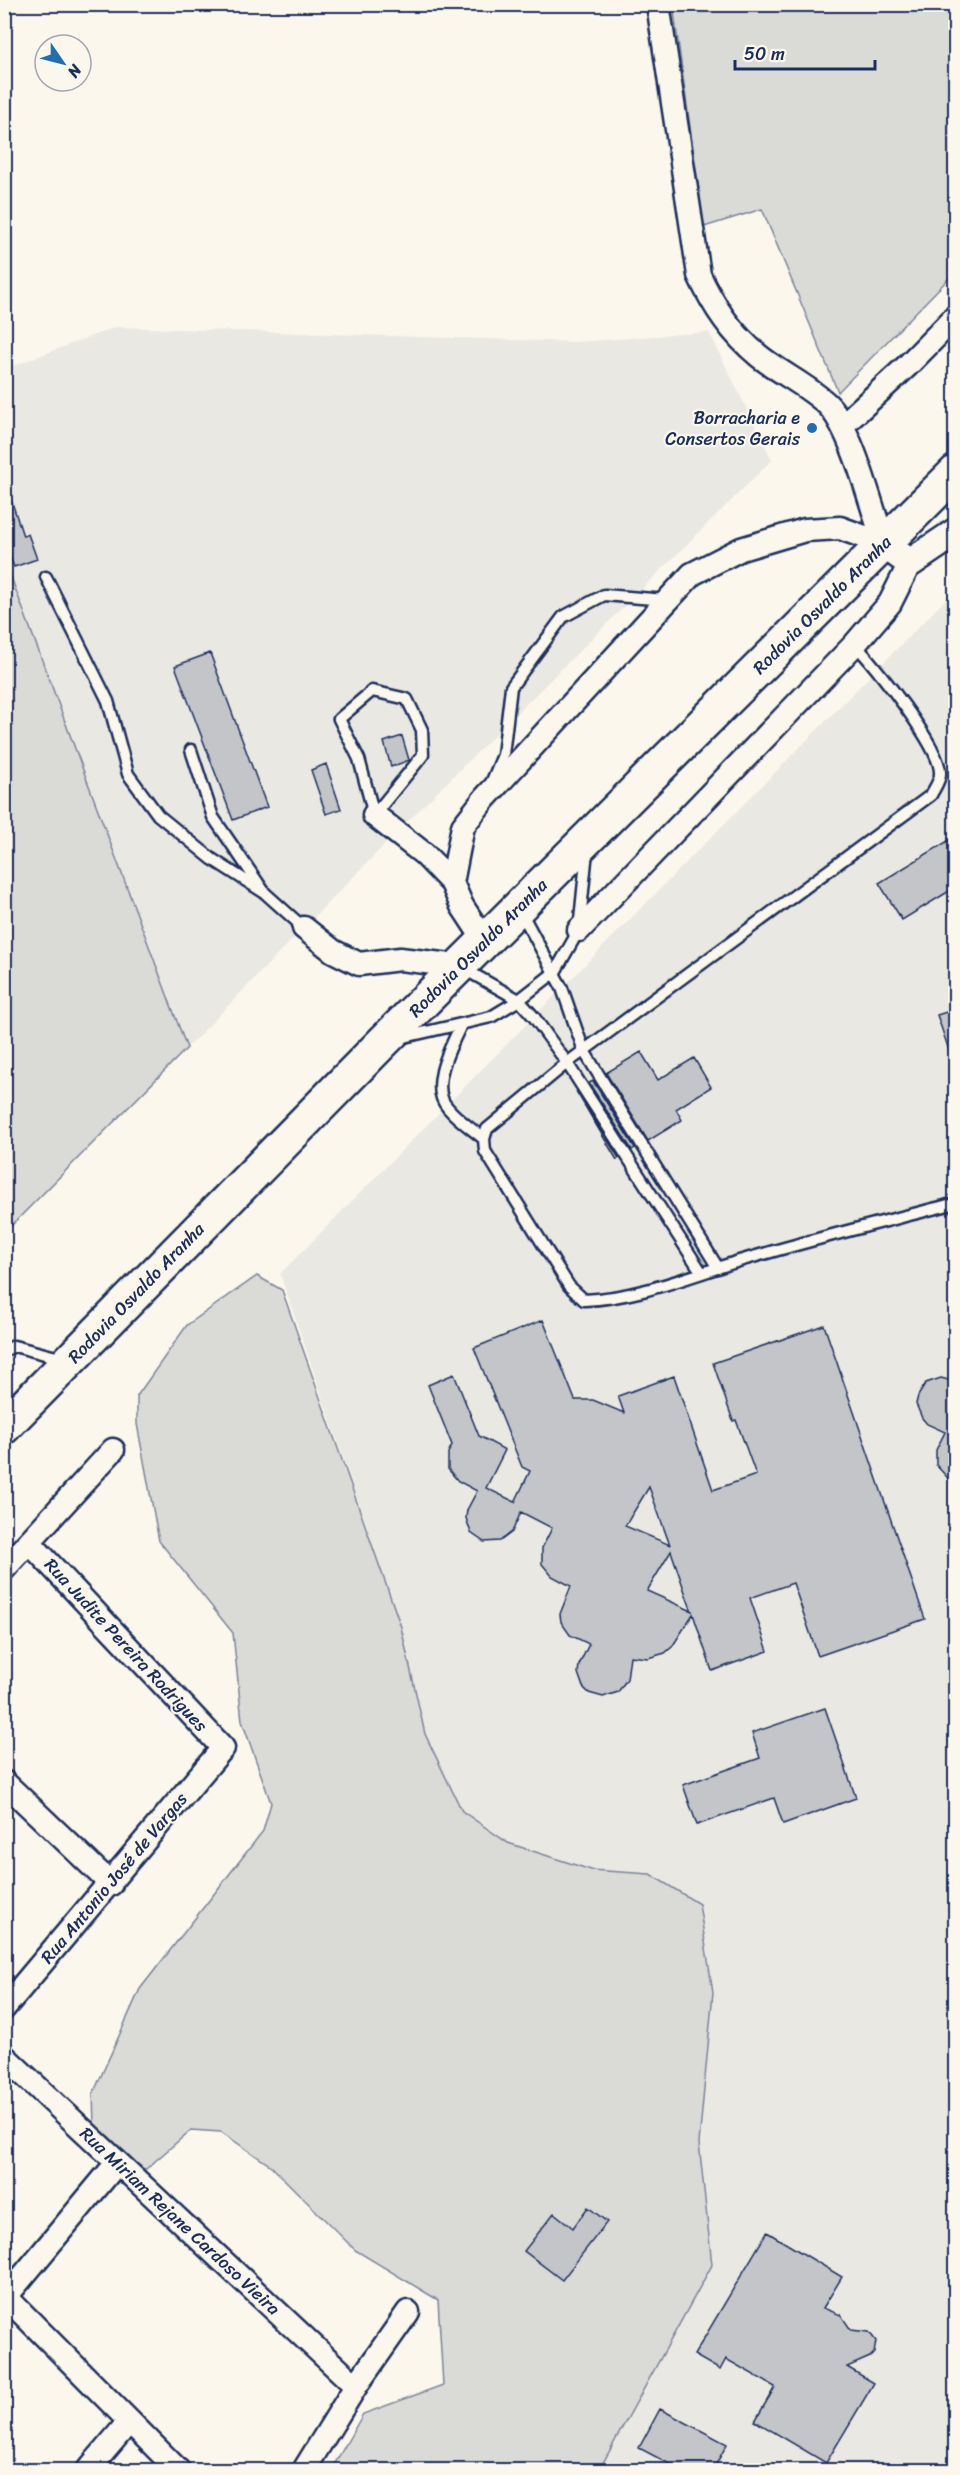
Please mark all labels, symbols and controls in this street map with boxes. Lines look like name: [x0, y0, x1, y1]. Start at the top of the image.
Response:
north arrow: [33, 33, 93, 93]
scale bar: [735, 33, 874, 71]
text: 50 m: [744, 38, 785, 70]
text: N: [59, 58, 91, 85]
place label: Borracharia e Consertos Gerais: [665, 402, 801, 455]
marker: Borracharia e Consertos Gerais: [805, 421, 819, 435]
street label: Rodovia Osvaldo Aranha: [745, 527, 900, 682]
street label: Rodovia Osvaldo Aranha: [401, 870, 556, 1025]
street label: Rodovia Osvaldo Aranha: [60, 1214, 213, 1371]
street label: Rua Judite Pereira Rodrigues: [36, 1550, 216, 1740]
street label: Rua Antonio José de Vargas: [32, 1784, 196, 1971]
street label: Rua Miriam Rejane Cardoso Vieira: [72, 2119, 288, 2323]

